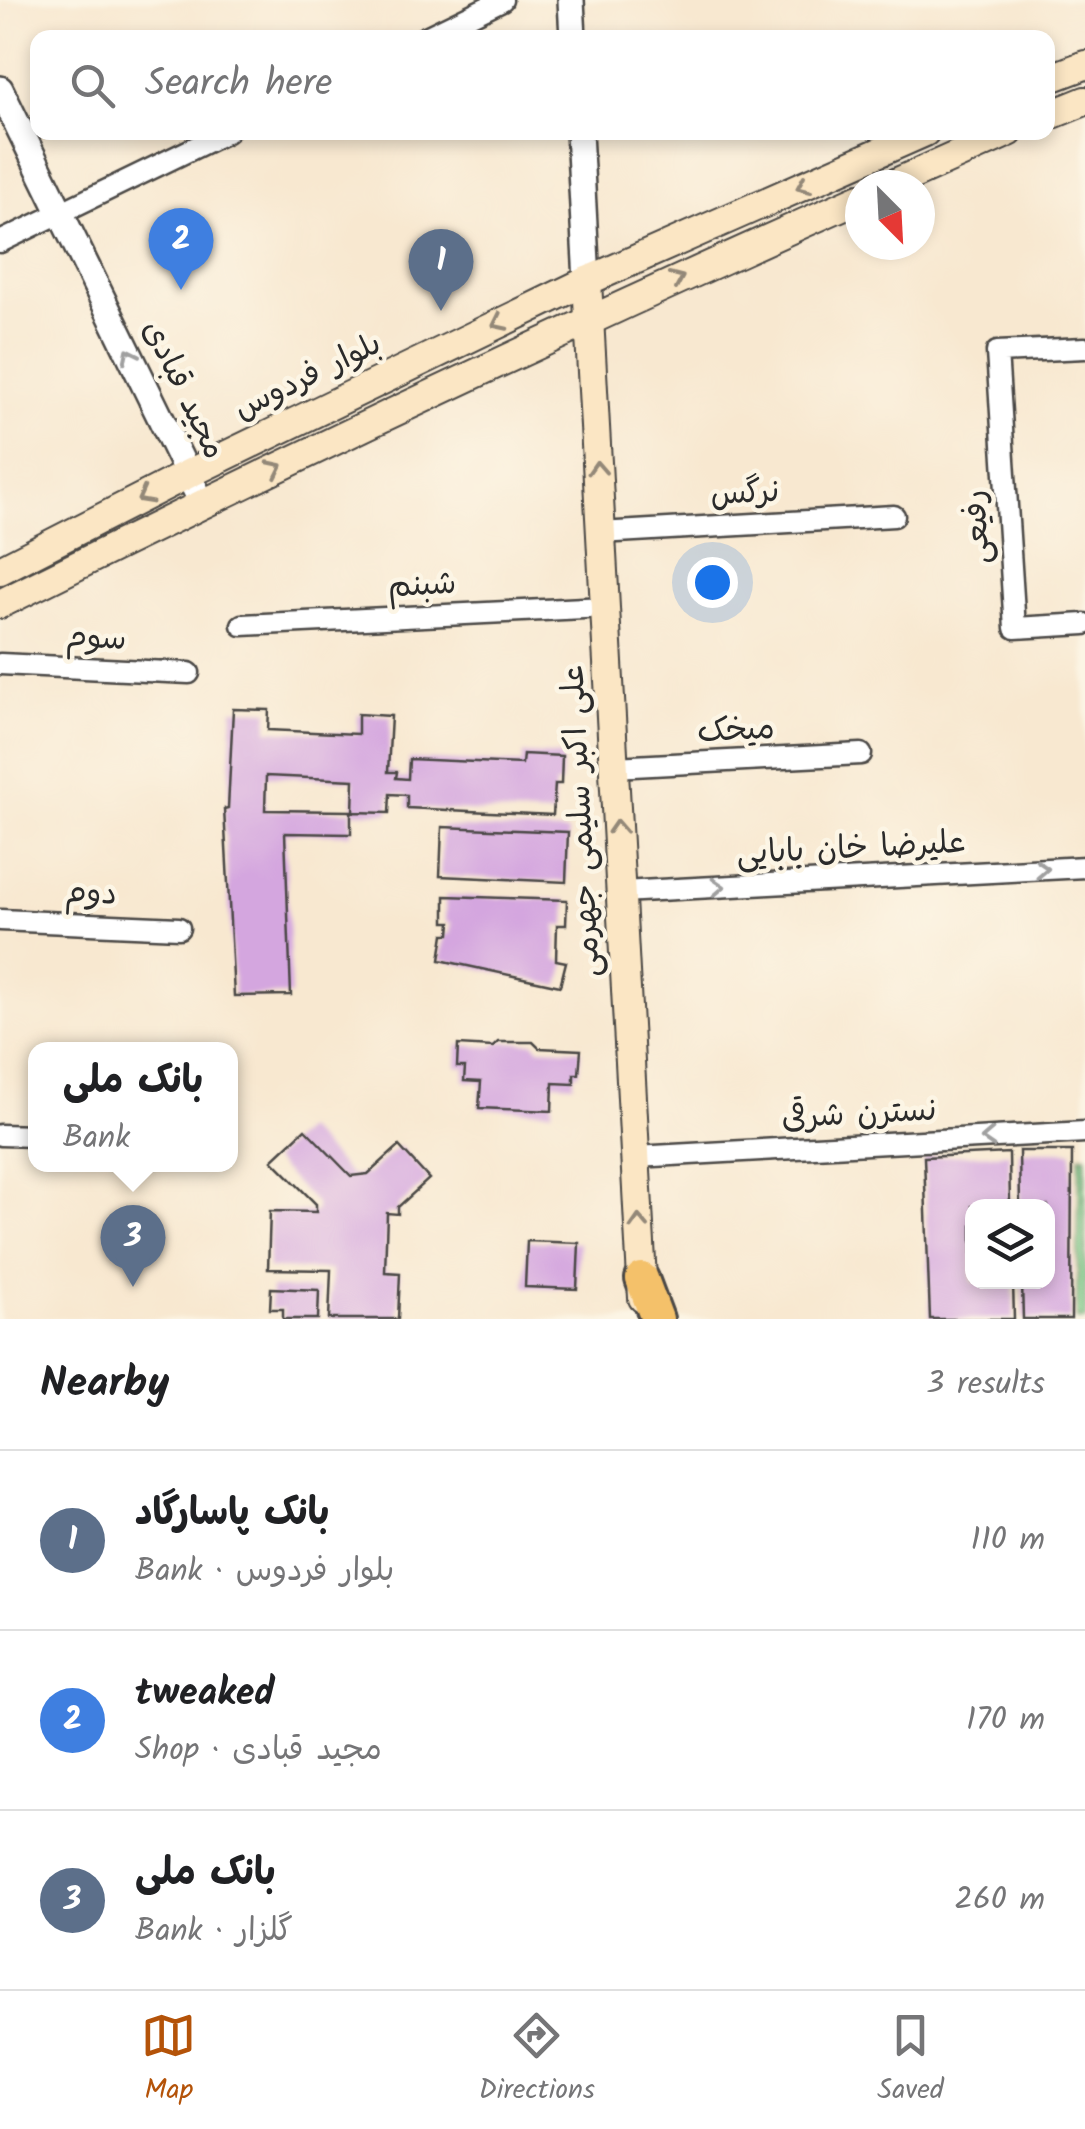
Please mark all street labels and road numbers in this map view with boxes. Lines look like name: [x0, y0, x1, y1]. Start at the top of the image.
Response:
street label: مجید قبادی: [127, 312, 239, 468]
street label: بلوار فردوس: [226, 319, 390, 435]
street label: نرگس: [709, 467, 781, 521]
street label: رفیعی: [950, 488, 1006, 566]
street label: شبنم: [386, 559, 458, 613]
street label: سوم: [64, 612, 128, 666]
street label: علی اکبر سلیمی جهرمی: [548, 664, 616, 978]
street label: میخک: [696, 704, 776, 758]
street label: علیرضا خان بابایی: [735, 818, 967, 880]
street label: دوم: [64, 867, 118, 921]
street label: نسترن شرقی: [780, 1085, 938, 1145]

